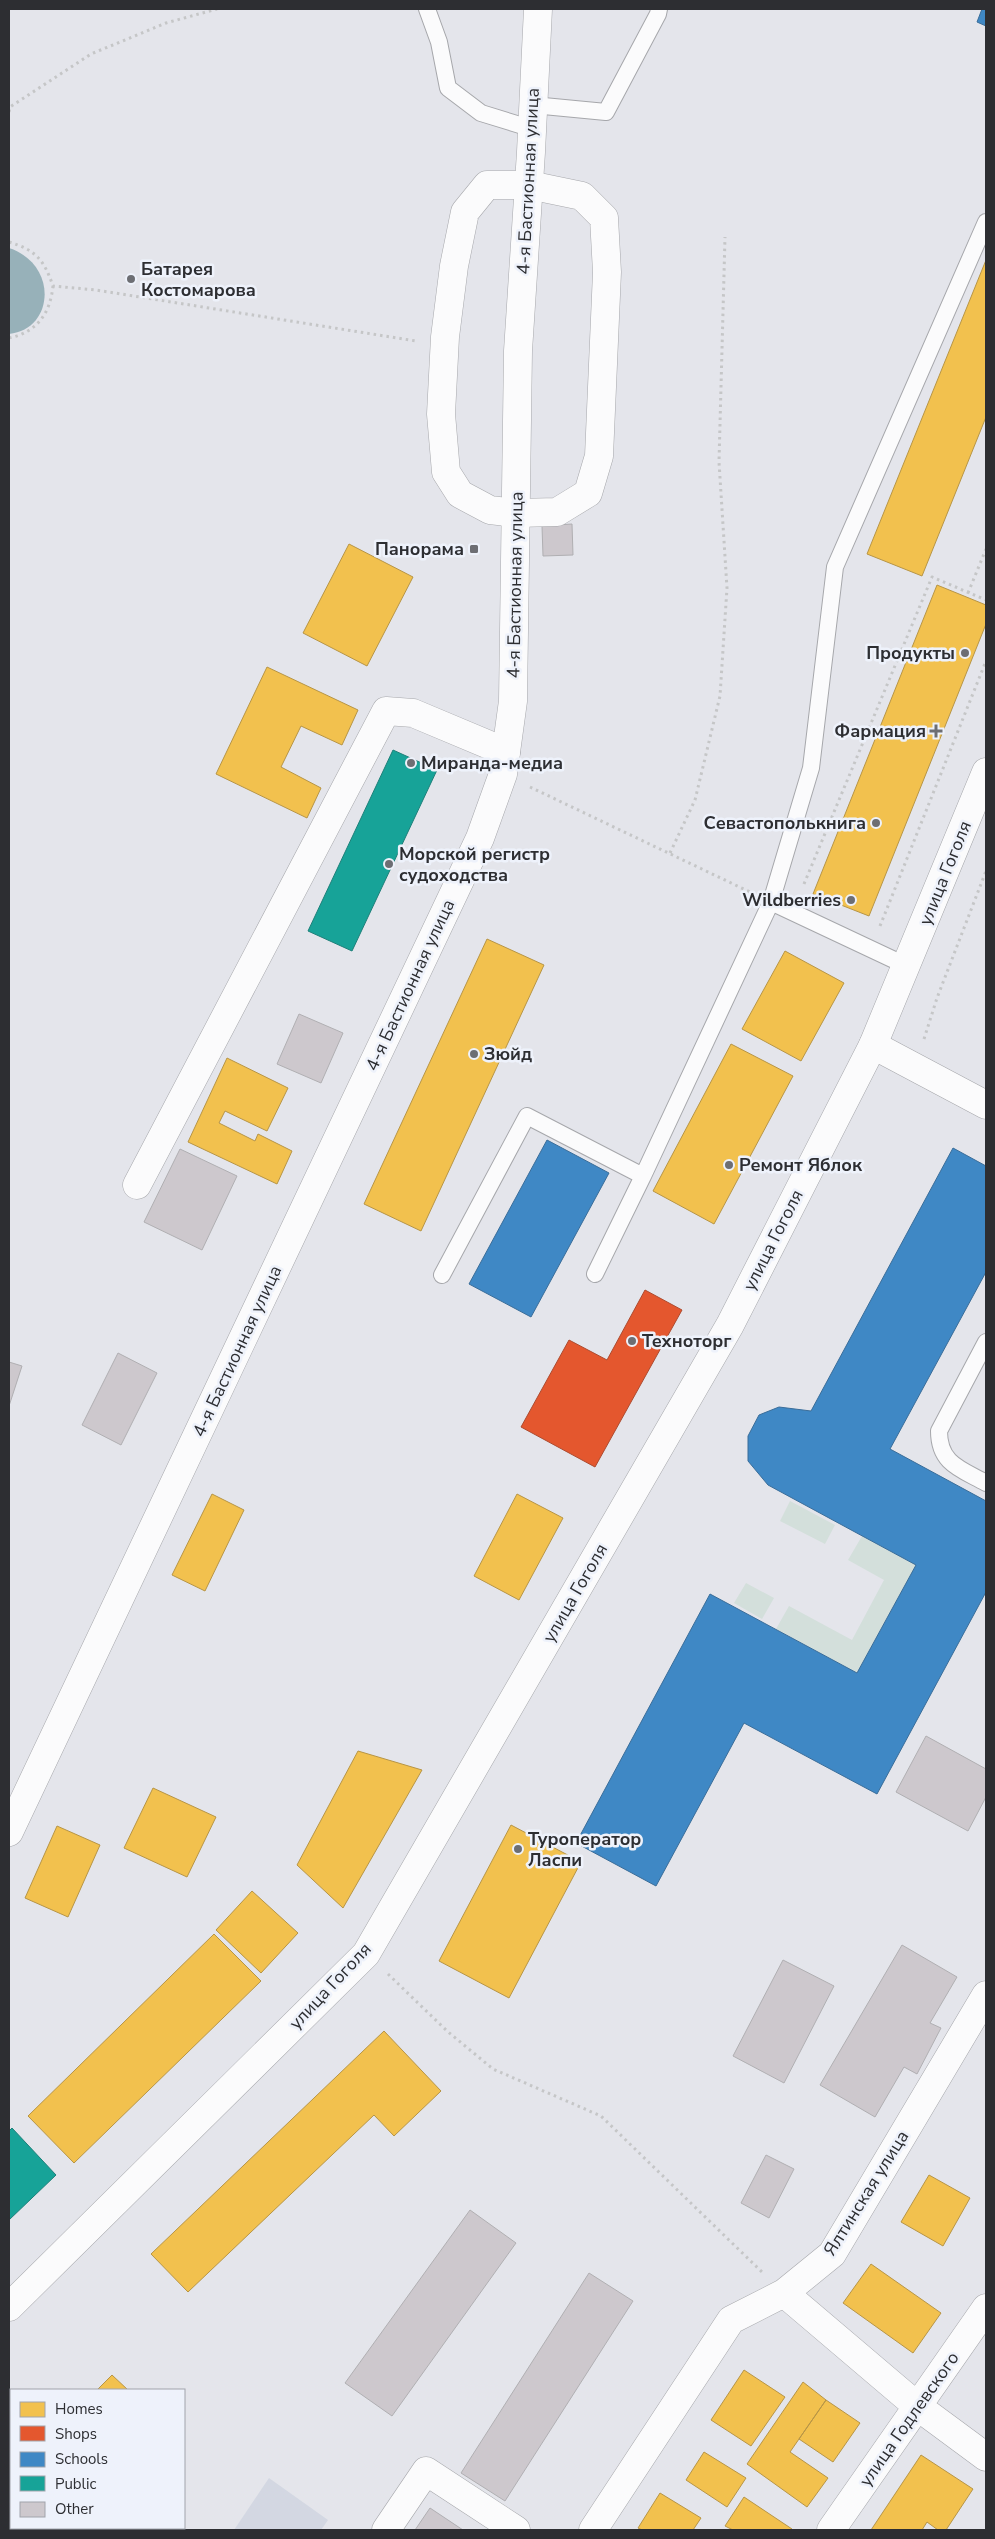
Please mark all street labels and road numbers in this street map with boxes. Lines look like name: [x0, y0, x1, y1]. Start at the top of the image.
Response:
street label: 4-я Бастионная улица: [511, 87, 545, 275]
street label: 4-я Бастионная улица: [501, 491, 529, 679]
street label: улица Гоголя: [913, 817, 977, 929]
street label: 4-я Бастионная улица: [360, 895, 460, 1075]
street label: улица Гоголя: [737, 1185, 809, 1295]
street label: 4-я Бастионная улица: [187, 1261, 287, 1441]
street label: улица Гоголя: [537, 1539, 613, 1647]
street label: улица Гоголя: [284, 1937, 376, 2035]
street label: Ялтинская улица: [818, 2126, 914, 2260]
street label: улица Годлевского: [853, 2347, 965, 2491]

